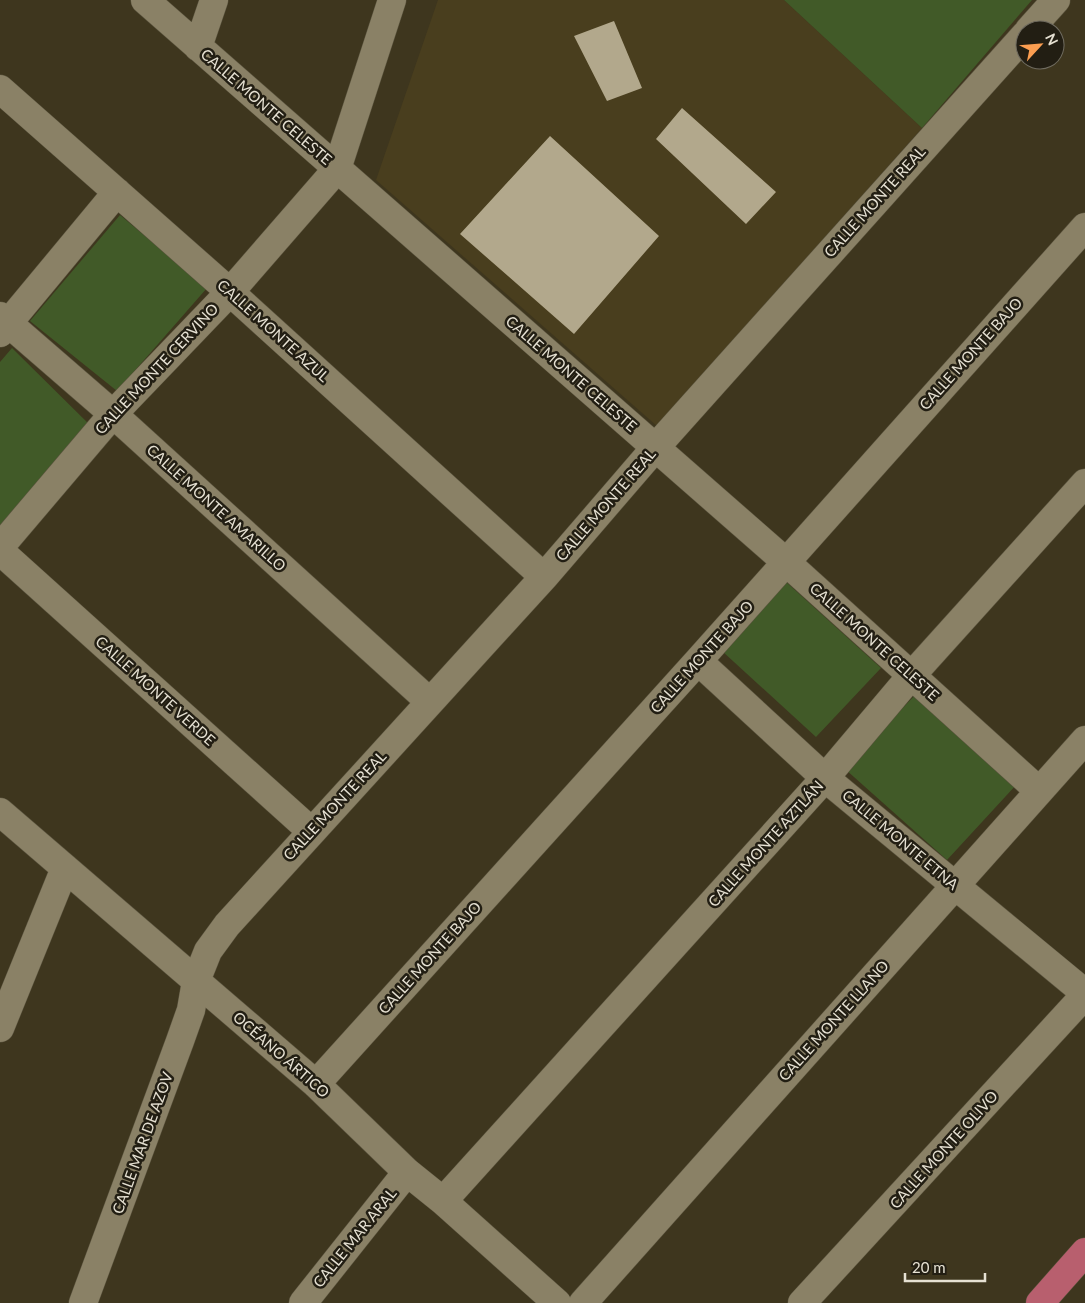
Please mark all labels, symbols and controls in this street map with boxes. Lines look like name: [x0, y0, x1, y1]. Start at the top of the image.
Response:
north arrow: [1015, 20, 1065, 70]
text: N: [1042, 31, 1062, 48]
street label: CALLE MONTE CELESTE: [198, 44, 336, 168]
street label: CALLE MONTE REAL: [820, 142, 929, 260]
street label: CALLE MONTE AZUL: [214, 275, 334, 385]
street label: CALLE MONTE BAJO: [915, 293, 1025, 413]
street label: CALLE MONTE CERVINO: [91, 299, 222, 438]
street label: CALLE MONTE CELESTE: [503, 311, 641, 435]
street label: CALLE MONTE AMARILLO: [143, 440, 290, 575]
street label: CALLE MONTE REAL: [552, 444, 659, 564]
street label: CALLE MONTE CELESTE: [806, 579, 943, 704]
street label: CALLE MONTE BAJO: [646, 596, 756, 716]
street label: CALLE MONTE VERDE: [92, 632, 219, 749]
street label: CALLE MONTE REAL: [279, 747, 390, 864]
street label: CALLE MONTE AZTLÁN: [704, 776, 827, 910]
street label: CALLE MONTE ETNA: [839, 785, 963, 894]
street label: CALLE MONTE BAJO: [374, 897, 484, 1017]
street label: CALLE MONTE LLANO: [774, 956, 892, 1084]
street label: OCÉANO ÁRTICO: [230, 1008, 333, 1101]
street label: CALLE MAR DE AZOV: [108, 1068, 176, 1216]
street label: CALLE MONTE OLIVO: [886, 1087, 1001, 1212]
street label: CALLE MAR ARAL: [309, 1184, 400, 1291]
scale bar: [905, 1250, 985, 1282]
text: 20 m: [912, 1258, 946, 1276]

